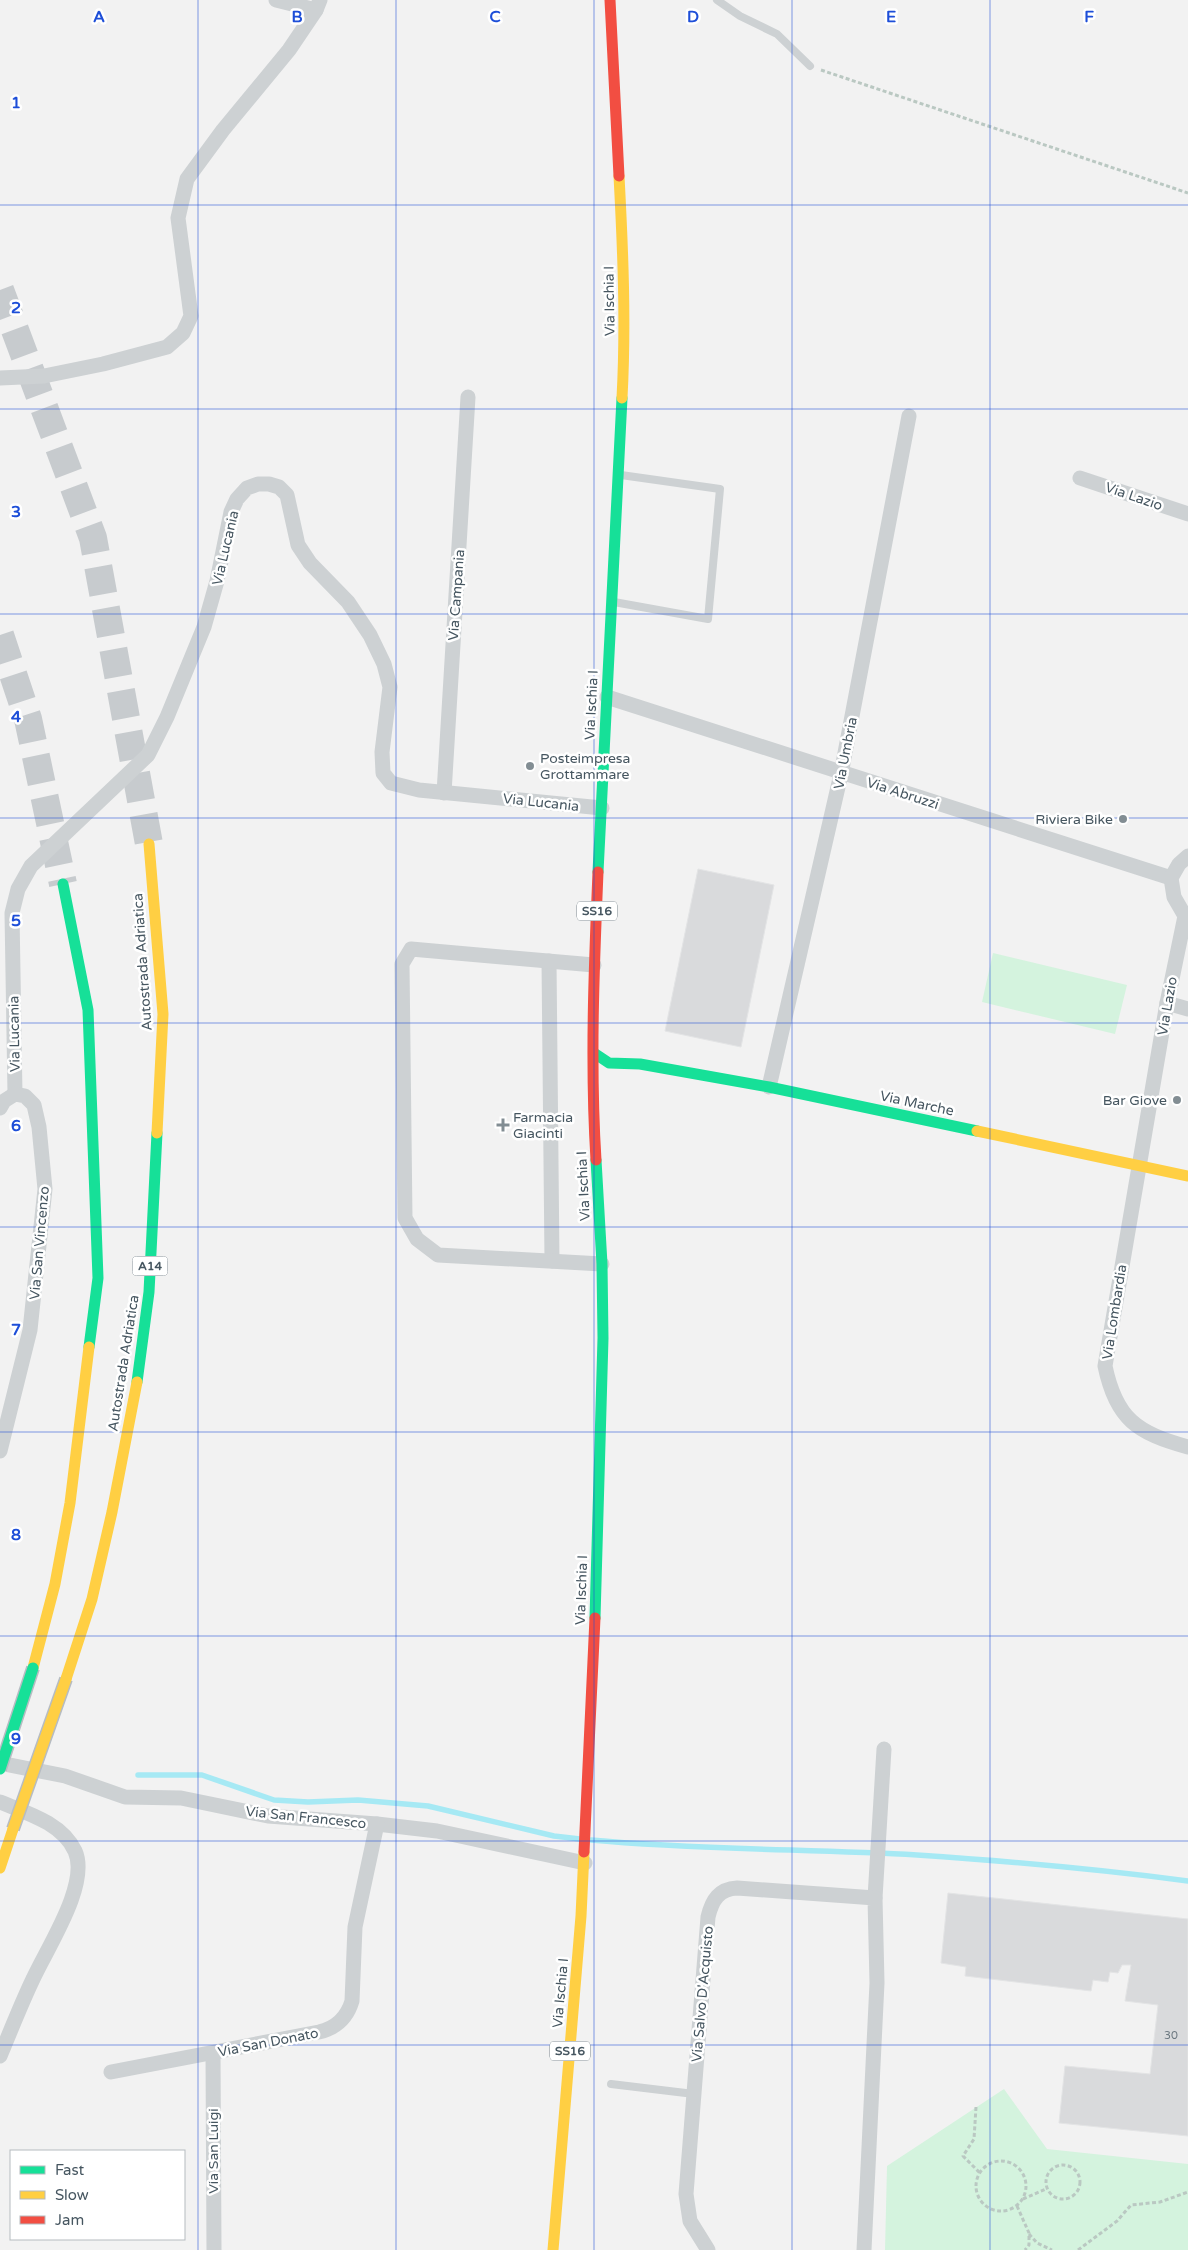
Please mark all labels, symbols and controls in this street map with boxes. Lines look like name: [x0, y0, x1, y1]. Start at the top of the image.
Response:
text: A: [93, 7, 105, 27]
text: B: [291, 7, 303, 27]
text: C: [489, 7, 501, 27]
text: D: [687, 7, 699, 27]
text: E: [886, 7, 896, 27]
text: F: [1084, 7, 1094, 27]
text: 1: [11, 93, 21, 113]
street label: Via Ischia I: [600, 266, 619, 336]
text: 2: [11, 298, 21, 318]
street label: Via Lazio: [1103, 479, 1165, 514]
text: 3: [11, 502, 21, 522]
street label: Via Lucania: [209, 509, 242, 587]
street label: Via Campania: [445, 549, 468, 641]
street label: Via Ischia I: [581, 670, 602, 740]
text: 4: [11, 707, 21, 727]
street label: Via Umbria: [830, 715, 861, 791]
place label: Posteimpresa Grottammare: [540, 750, 630, 783]
marker: Posteimpresa Grottammare: [524, 760, 536, 772]
street label: Via Abruzzi: [865, 774, 941, 813]
street label: Via Lucania: [502, 790, 580, 815]
place label: Riviera Bike: [1035, 811, 1113, 828]
marker: Riviera Bike: [1117, 813, 1129, 825]
street label: Autostrada Adriatica: [129, 893, 156, 1031]
road number: SS16: [577, 901, 617, 920]
text: 5: [11, 911, 21, 931]
street label: Via Lazio: [1154, 975, 1181, 1037]
street label: Via Lucania: [5, 996, 24, 1072]
street label: Via Marche: [878, 1087, 955, 1120]
place label: Bar Giove: [1103, 1092, 1167, 1109]
marker: Bar Giove: [1171, 1094, 1183, 1106]
place label: Farmacia Giacinti: [513, 1109, 573, 1142]
text: 6: [11, 1116, 21, 1136]
marker: Farmacia Giacinti: [497, 1119, 509, 1131]
street label: Via Ischia I: [573, 1151, 594, 1221]
street label: Via San Vincenzo: [26, 1185, 53, 1301]
road number: A14: [132, 1256, 168, 1276]
street label: Via Lombardia: [1099, 1263, 1130, 1361]
street label: Autostrada Adriatica: [104, 1294, 143, 1433]
text: 7: [11, 1320, 21, 1340]
text: 8: [11, 1525, 21, 1545]
street label: Via Ischia I: [572, 1555, 591, 1625]
text: 9: [11, 1729, 21, 1749]
street label: Via San Francesco: [245, 1803, 367, 1832]
street label: Via Salvo D'Acquisto: [688, 1925, 717, 2063]
street label: Via Ischia I: [549, 1957, 572, 2029]
street label: Via San Donato: [216, 2024, 320, 2061]
house number: 30: [1164, 2029, 1178, 2042]
road number: SS16: [550, 2042, 590, 2060]
street label: Via San Luigi: [205, 2108, 222, 2194]
legend: [10, 2150, 185, 2240]
text: Fast: [55, 2161, 85, 2179]
text: Slow: [55, 2186, 89, 2204]
text: Jam: [55, 2211, 84, 2229]

